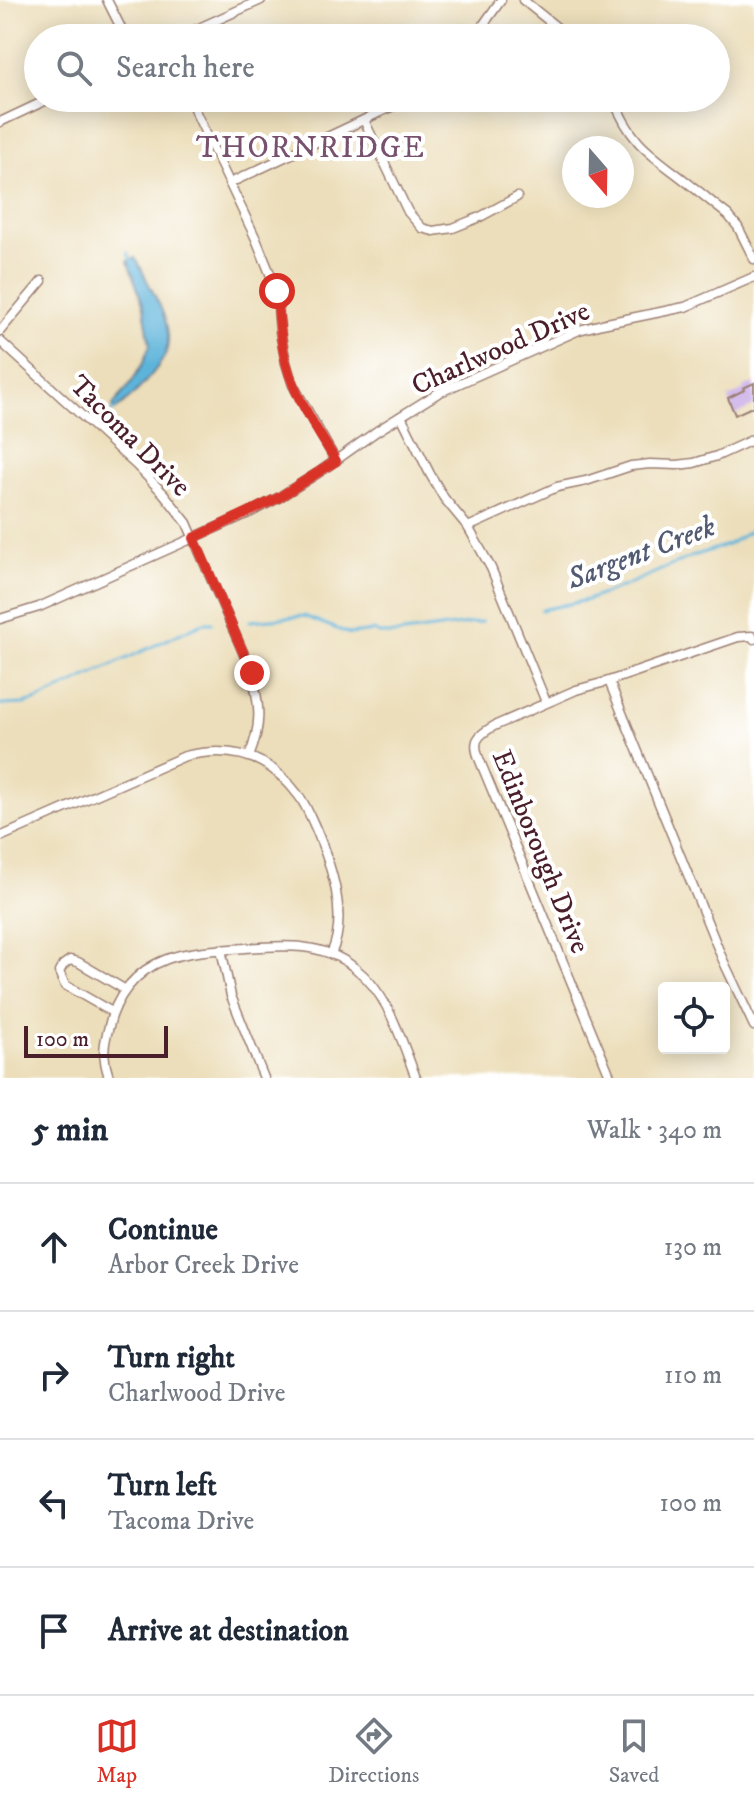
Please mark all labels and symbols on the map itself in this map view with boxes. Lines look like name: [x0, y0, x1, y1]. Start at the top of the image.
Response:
district label: THORNRIDGE: [196, 130, 426, 167]
north arrow: [562, 136, 634, 208]
route start: [259, 273, 295, 309]
street label: Charlwood Drive: [406, 294, 595, 403]
street label: Tacoma Drive: [62, 368, 198, 504]
water label: Sargent Creek: [561, 508, 721, 599]
route end: [234, 655, 270, 691]
street label: Edinborough Drive: [484, 745, 597, 958]
scale bar: [24, 1022, 168, 1058]

